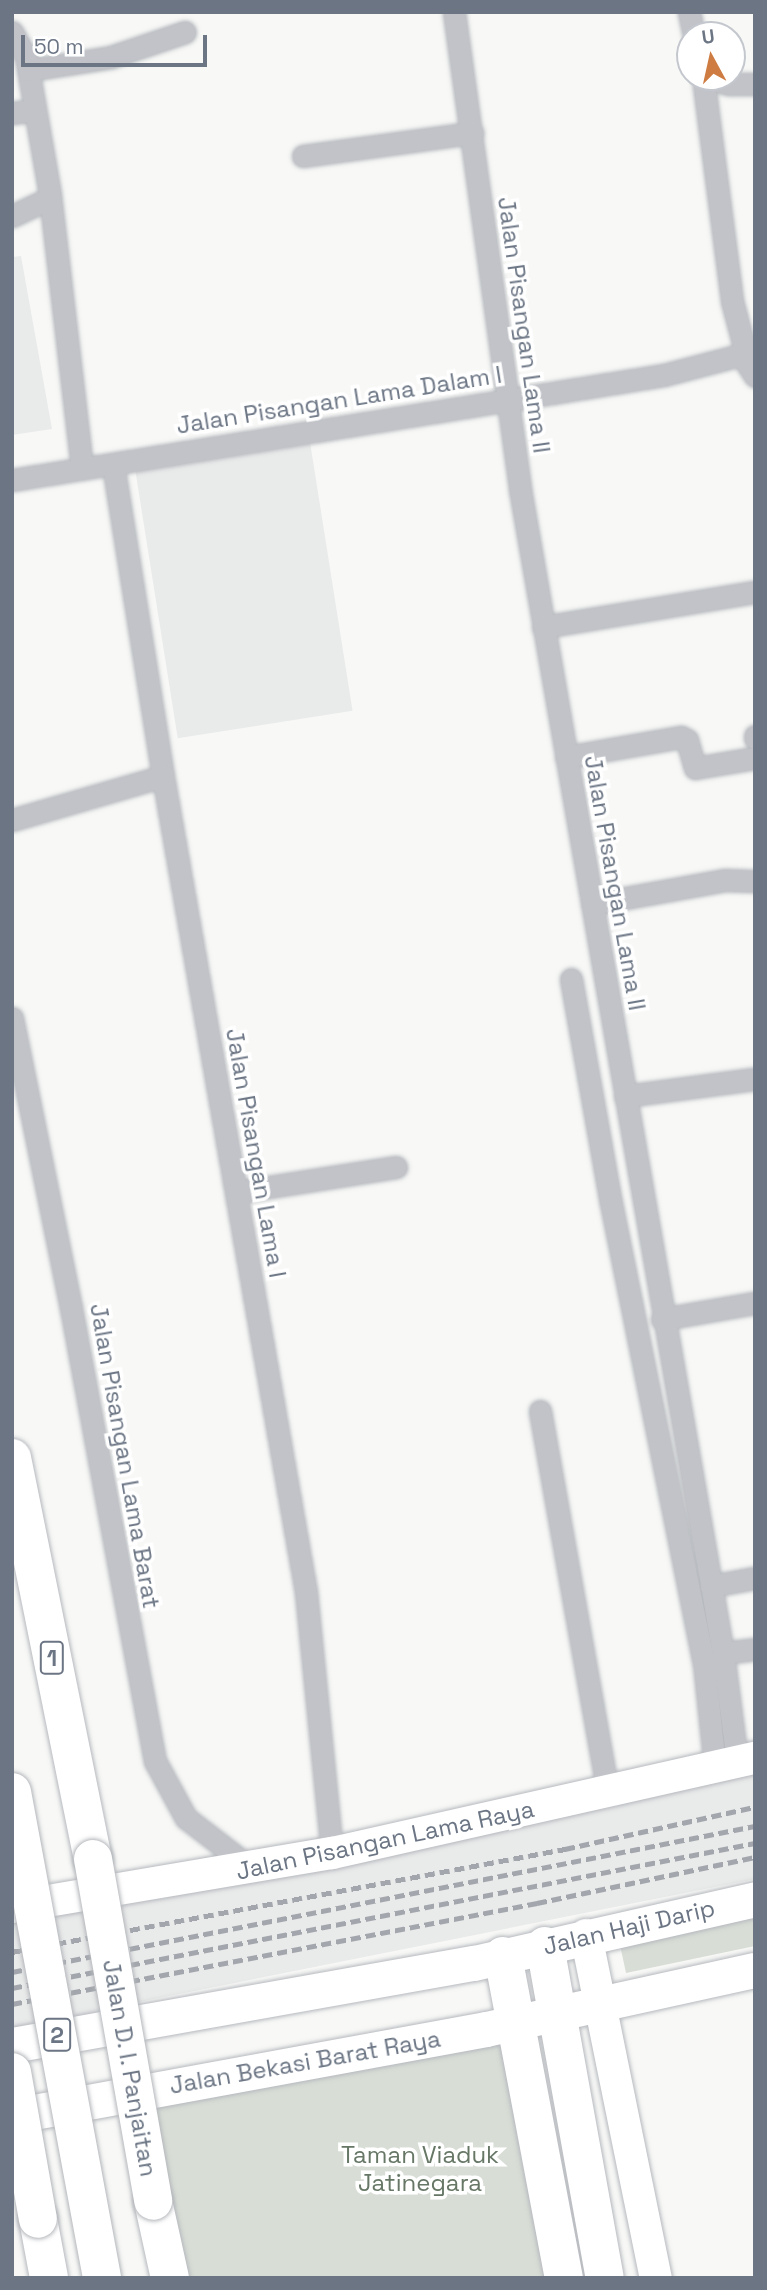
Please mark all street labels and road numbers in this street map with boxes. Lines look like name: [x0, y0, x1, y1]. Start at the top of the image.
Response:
street label: Jalan Pisangan Lama II: [492, 195, 556, 455]
street label: Jalan Pisangan Lama Dalam I: [174, 360, 504, 440]
street label: Jalan Pisangan Lama II: [578, 753, 652, 1013]
street label: Jalan Pisangan Lama I: [220, 1026, 292, 1280]
street label: Jalan Pisangan Lama Barat: [84, 1301, 166, 1611]
road number: 1: [40, 1638, 64, 1678]
street label: Jalan Pisangan Lama Raya: [233, 1794, 537, 1886]
street label: Jalan Haji Darip: [540, 1893, 718, 1961]
street label: Jalan D. I. Panjaitan: [97, 1956, 163, 2180]
road number: 2: [43, 2016, 71, 2054]
street label: Jalan Bekasi Barat Raya: [167, 2024, 443, 2100]

